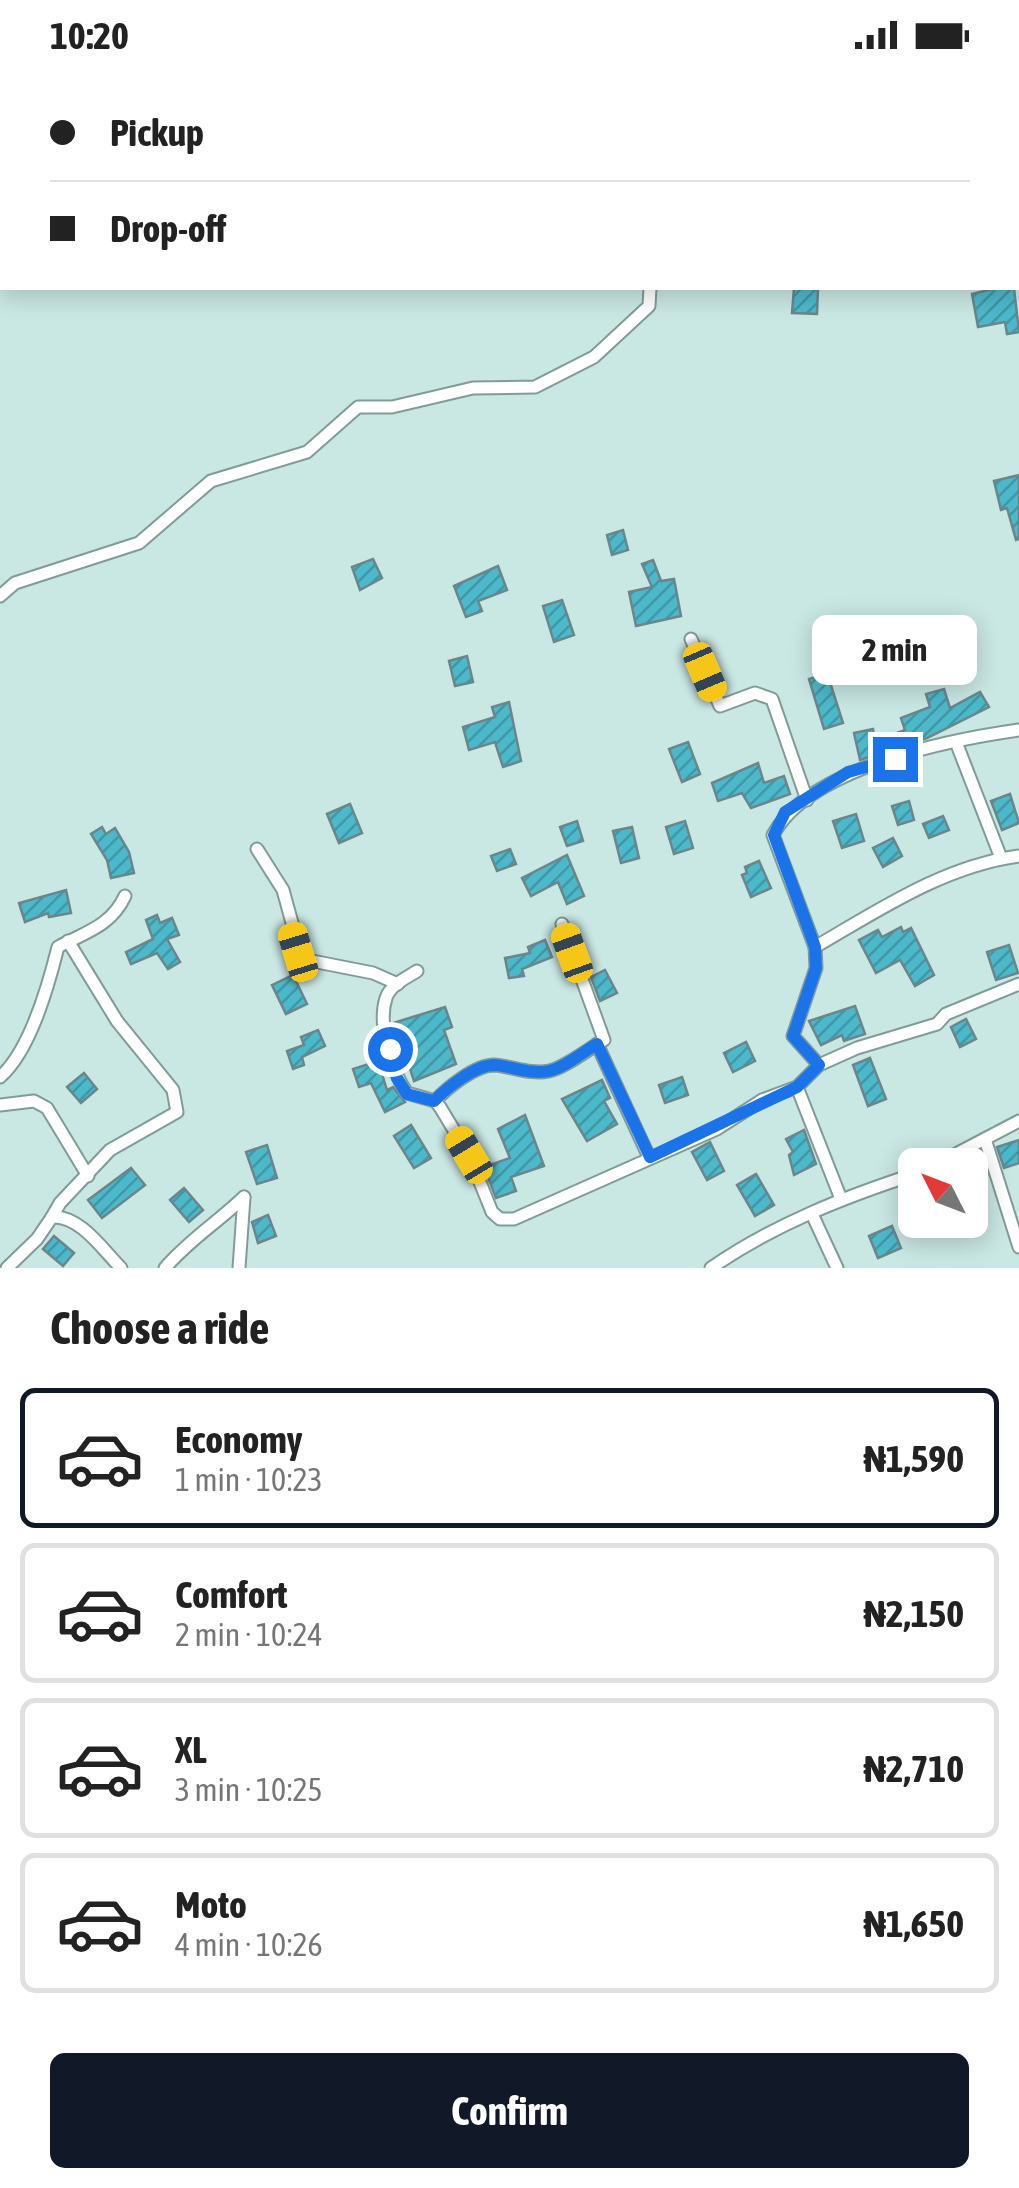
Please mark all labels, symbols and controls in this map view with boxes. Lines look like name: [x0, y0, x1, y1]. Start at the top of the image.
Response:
text: 10:20: [50, 14, 129, 57]
text: Pickup: [110, 111, 204, 154]
text: Drop-off: [110, 207, 226, 250]
callout: 2 min: [812, 614, 978, 684]
text: 2 min: [862, 631, 927, 668]
car: [679, 639, 731, 705]
route end: [873, 737, 918, 782]
car: [275, 919, 321, 985]
car: [548, 920, 596, 986]
route start: [368, 1027, 413, 1072]
car: [441, 1122, 497, 1188]
north arrow: [898, 1148, 988, 1238]
map controls: [898, 1148, 988, 1238]
text: Choose a ride: [50, 1302, 269, 1354]
icon: car: [55, 1413, 145, 1503]
text: Economy: [175, 1418, 302, 1461]
text: ₦1,590: [863, 1437, 964, 1480]
text: 1 min · 10:23: [175, 1461, 322, 1498]
icon: car: [55, 1568, 145, 1658]
text: Comfort: [175, 1573, 287, 1616]
text: ₦2,150: [863, 1592, 964, 1635]
text: 2 min · 10:24: [175, 1616, 322, 1653]
icon: car: [55, 1723, 145, 1813]
text: XL: [175, 1728, 207, 1771]
text: ₦2,710: [863, 1747, 964, 1790]
text: 3 min · 10:25: [175, 1771, 322, 1808]
icon: car: [55, 1878, 145, 1968]
text: Moto: [175, 1883, 247, 1926]
text: ₦1,650: [863, 1902, 964, 1945]
text: 4 min · 10:26: [175, 1926, 322, 1963]
button: Confirm: [50, 2053, 969, 2168]

